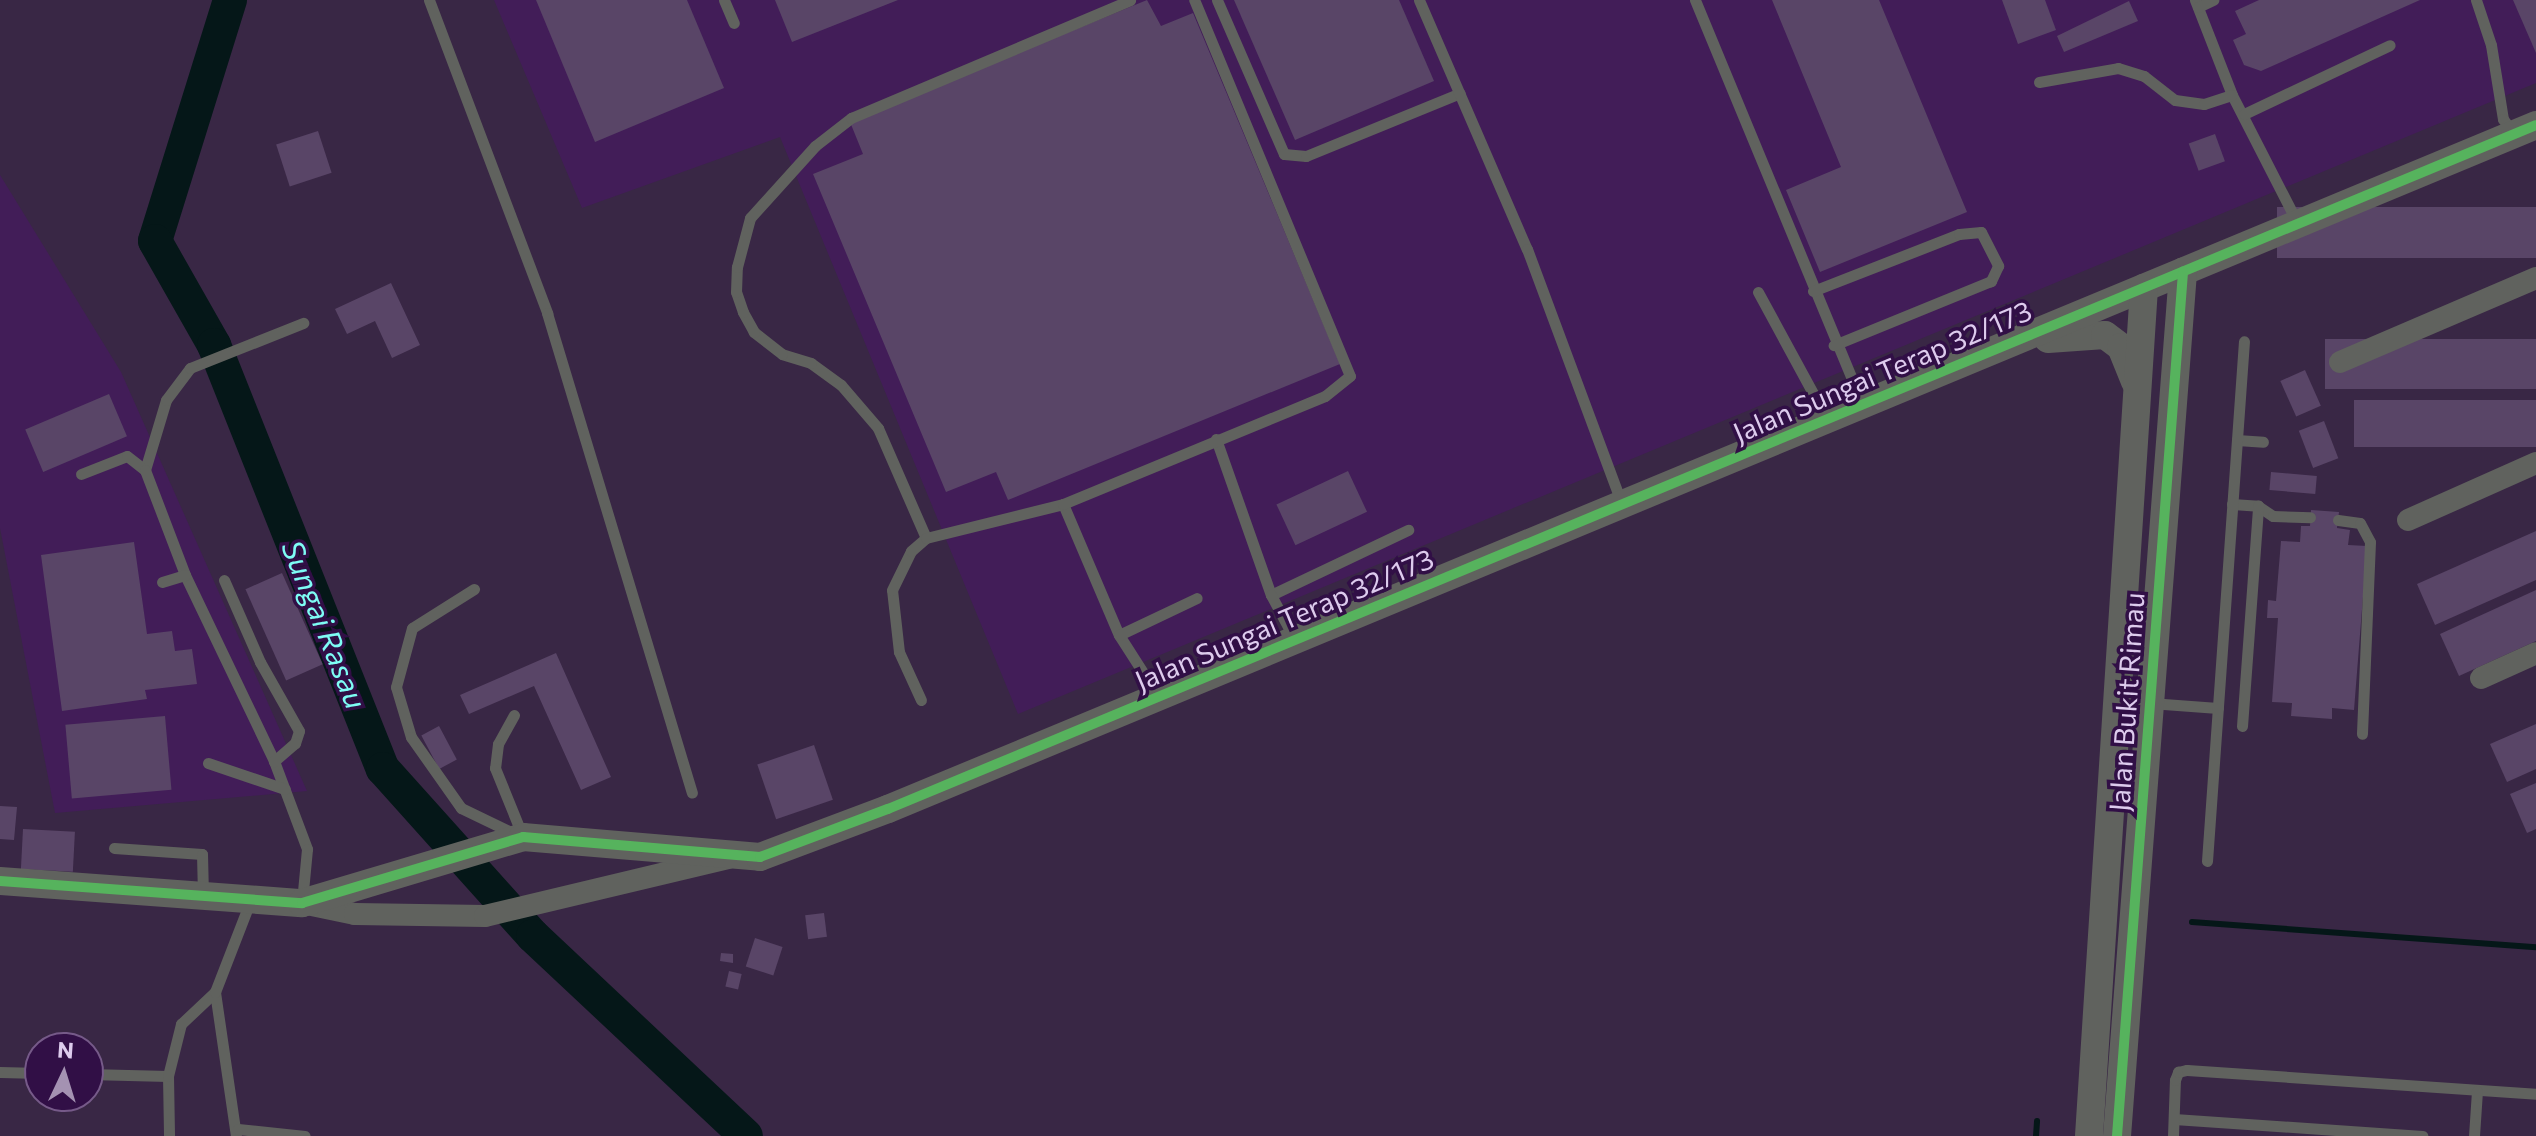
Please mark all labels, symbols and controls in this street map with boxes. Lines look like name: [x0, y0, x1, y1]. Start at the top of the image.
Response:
street label: Jalan Sungai Terap 32/173: [1728, 293, 2036, 449]
water label: Sungai Rasau: [275, 534, 375, 714]
street label: Jalan Sungai Terap 32/173: [1130, 541, 1438, 697]
street label: Jalan Bukit Rimau: [2102, 591, 2150, 813]
north arrow: [24, 1032, 104, 1112]
text: N: [56, 1036, 75, 1064]

